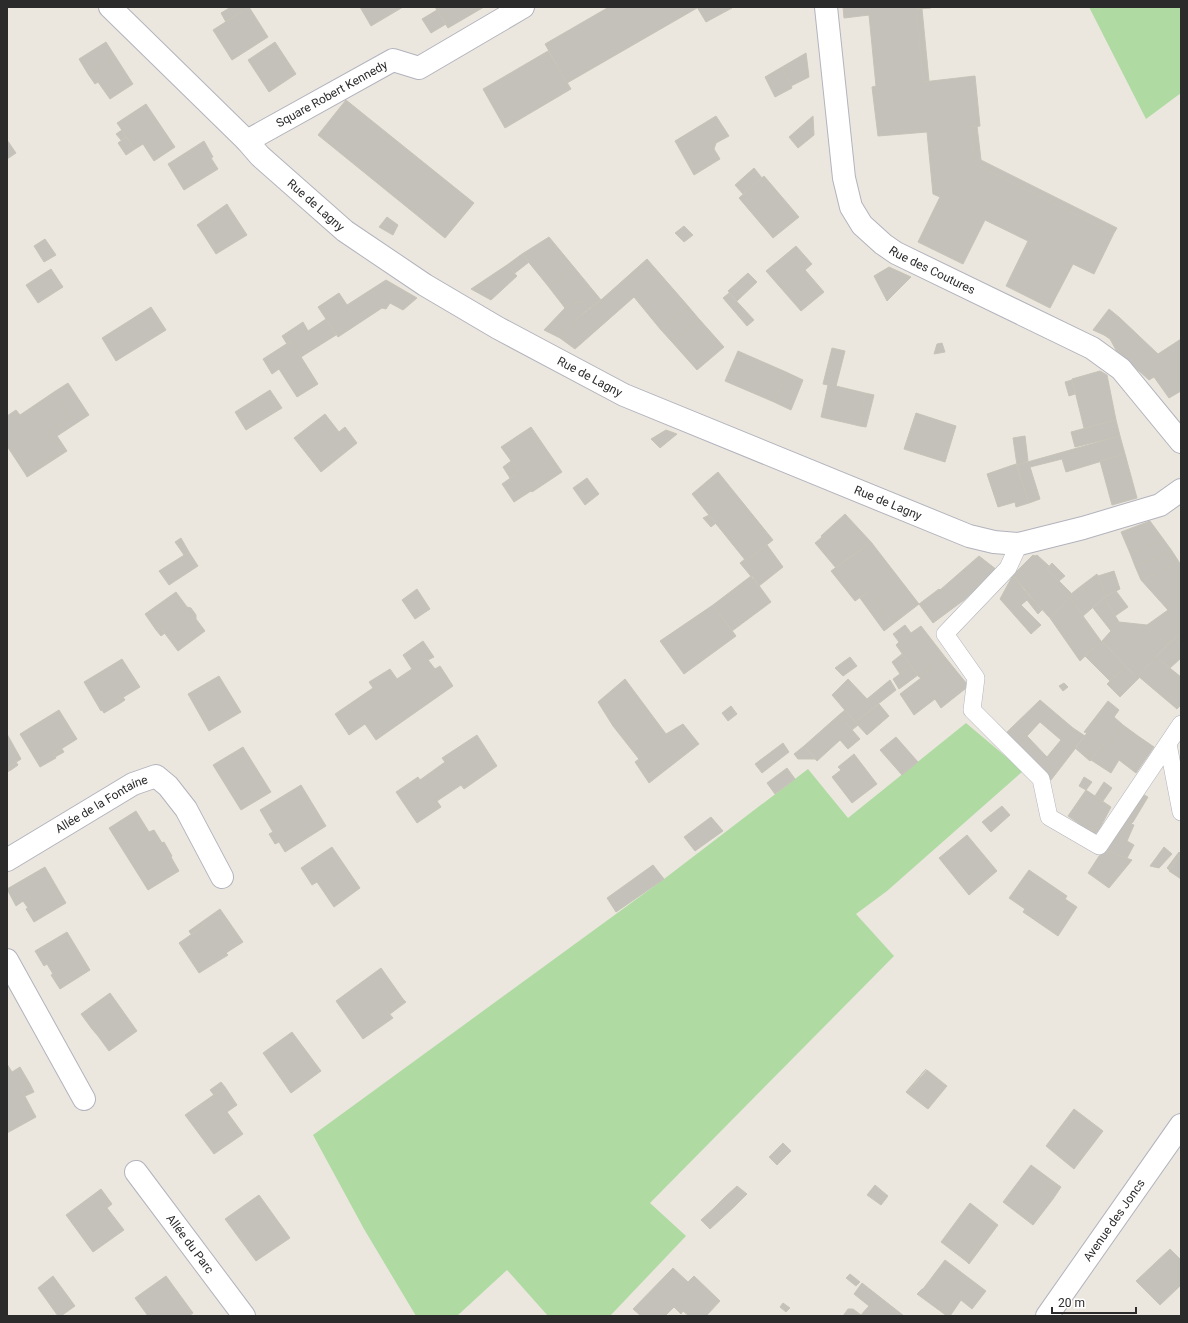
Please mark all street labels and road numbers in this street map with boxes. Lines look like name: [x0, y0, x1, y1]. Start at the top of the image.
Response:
street label: Square Robert Kennedy: [274, 57, 390, 130]
street label: Rue de Lagny: [284, 176, 348, 234]
street label: Rue des Coutures: [886, 243, 977, 297]
street label: Rue de Lagny: [555, 354, 625, 400]
street label: Rue de Lagny: [852, 483, 924, 523]
street label: Allée de la Fontaine: [53, 772, 150, 836]
street label: Avenue des Joncs: [1081, 1176, 1148, 1264]
street label: Allée du Parc: [163, 1212, 217, 1276]

